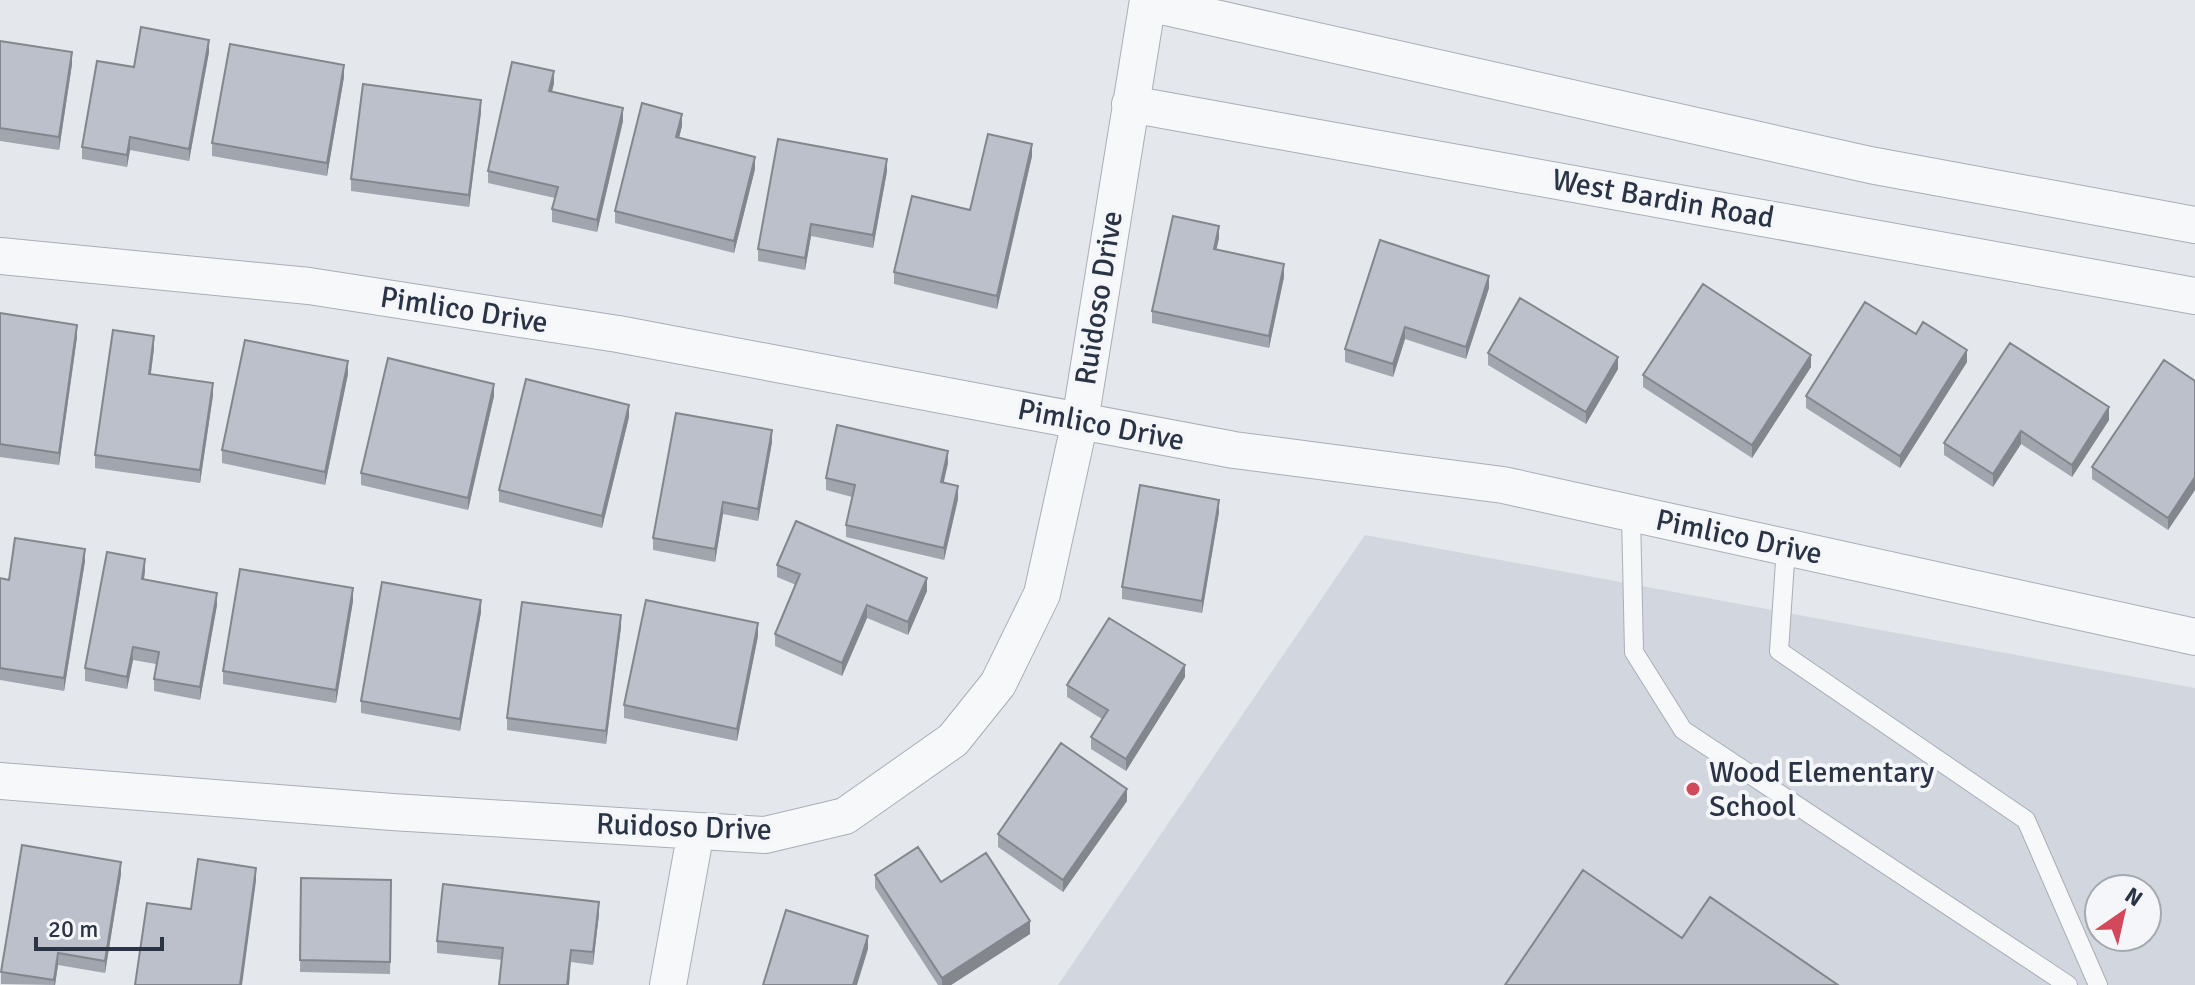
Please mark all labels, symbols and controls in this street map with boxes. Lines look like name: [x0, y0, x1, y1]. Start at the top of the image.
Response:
street label: West Bardin Road: [1549, 161, 1777, 237]
street label: Ruidoso Drive: [1067, 208, 1131, 388]
street label: Pimlico Drive: [378, 278, 550, 342]
street label: Pimlico Drive: [1014, 391, 1188, 459]
street label: Pimlico Drive: [1652, 501, 1826, 573]
place label: Wood Elementary School: [1709, 754, 1934, 825]
marker: Wood Elementary School: [1684, 780, 1702, 798]
street label: Ruidoso Drive: [596, 805, 772, 849]
north arrow: [2083, 873, 2163, 953]
text: N: [2120, 881, 2148, 912]
scale bar: [36, 901, 162, 951]
text: 20 m: [48, 914, 98, 944]

